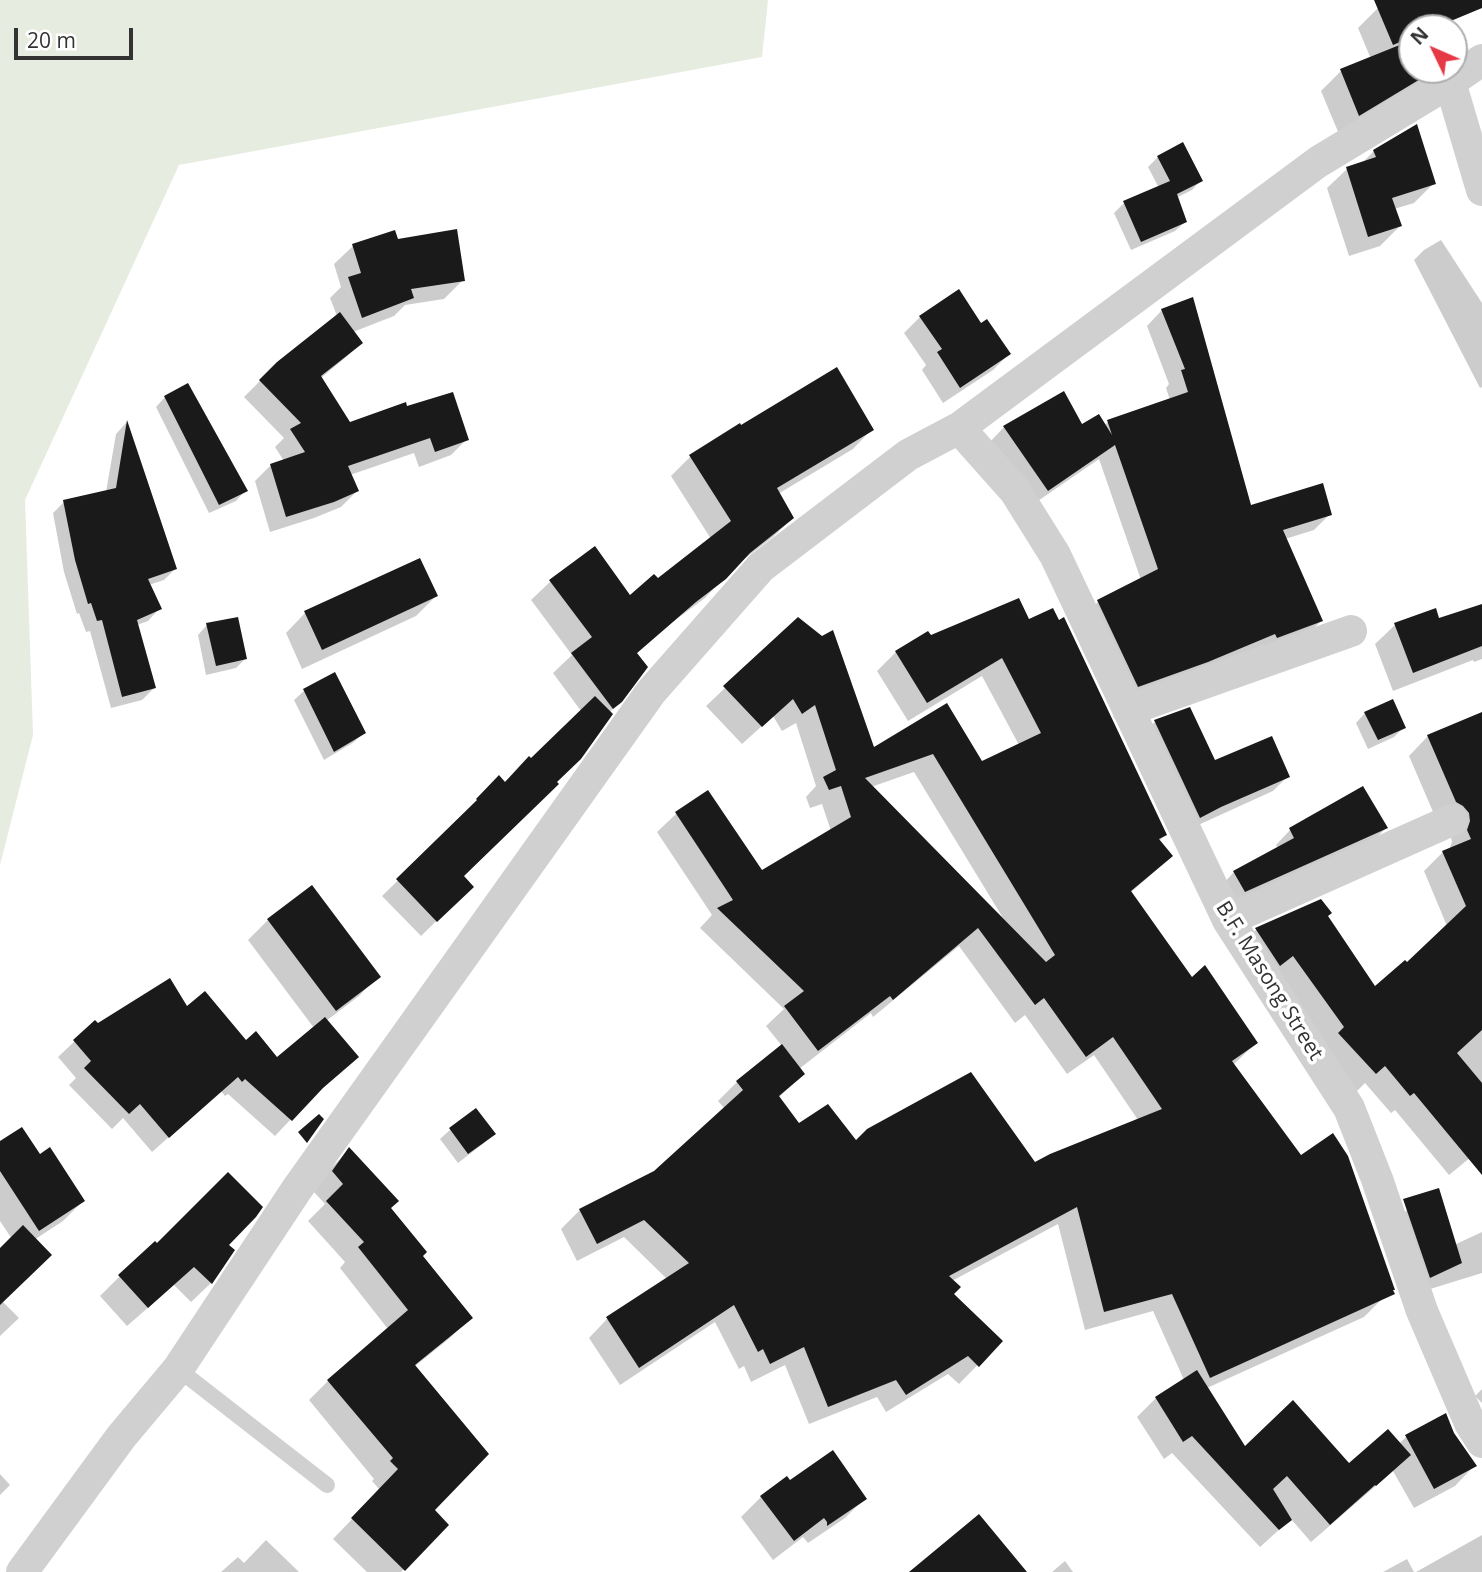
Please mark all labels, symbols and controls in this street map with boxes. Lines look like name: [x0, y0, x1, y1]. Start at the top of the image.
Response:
scale bar: [18, 14, 136, 58]
north arrow: [1398, 14, 1468, 84]
text: N: [1405, 21, 1434, 50]
text: 20 m: [27, 26, 76, 54]
street label: B.F. Masong Street: [1210, 897, 1328, 1065]

